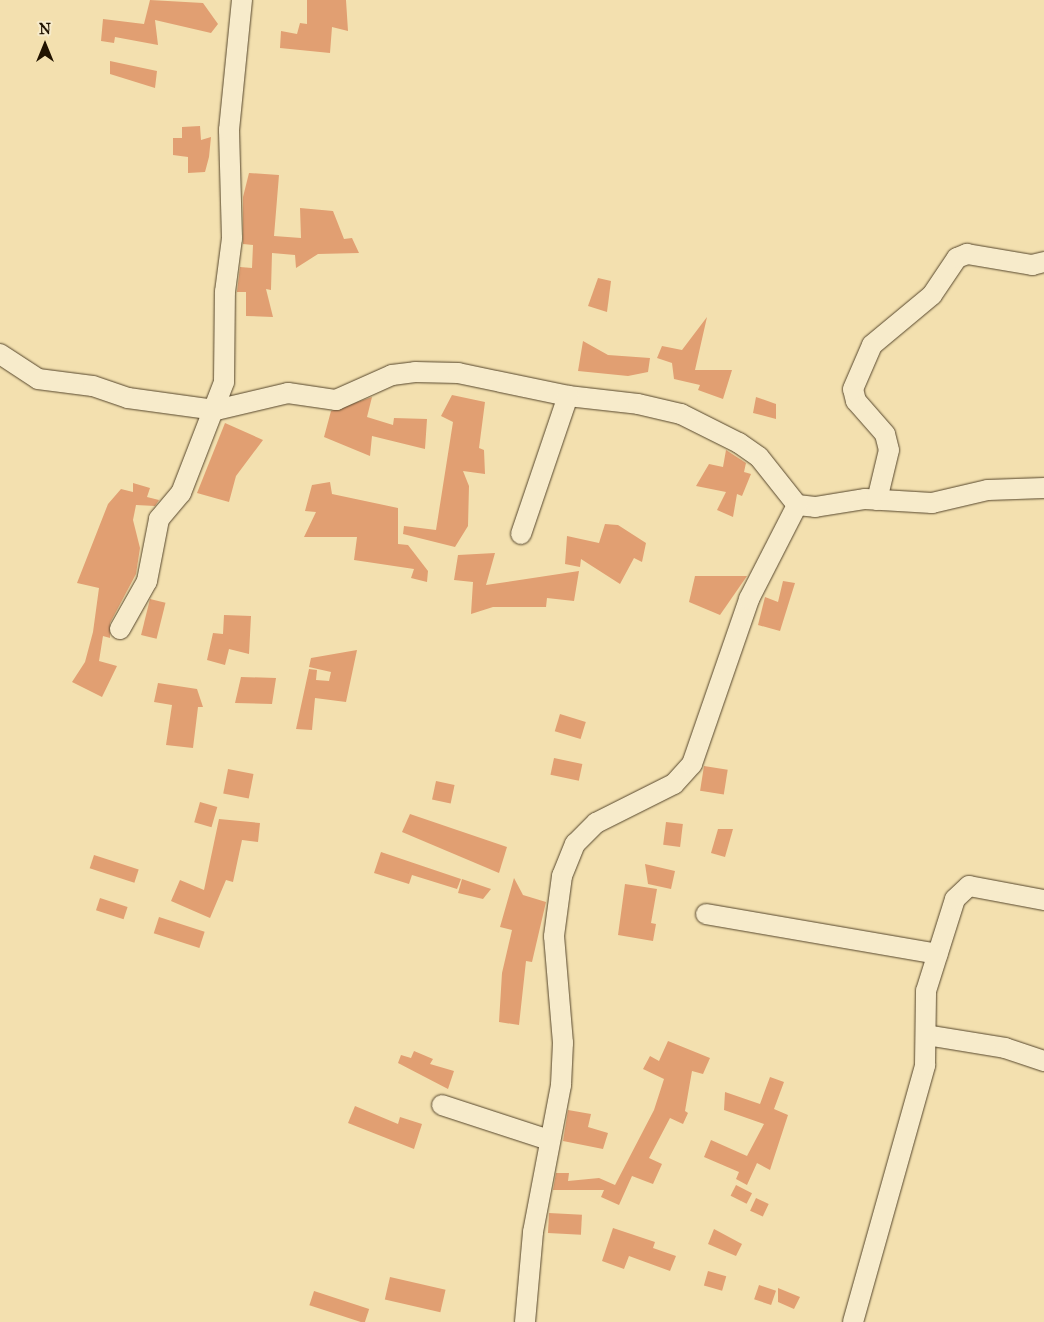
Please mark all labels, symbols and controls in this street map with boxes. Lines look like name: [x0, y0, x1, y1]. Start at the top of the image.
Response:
north arrow: [20, 20, 70, 70]
text: N: [39, 21, 51, 38]

